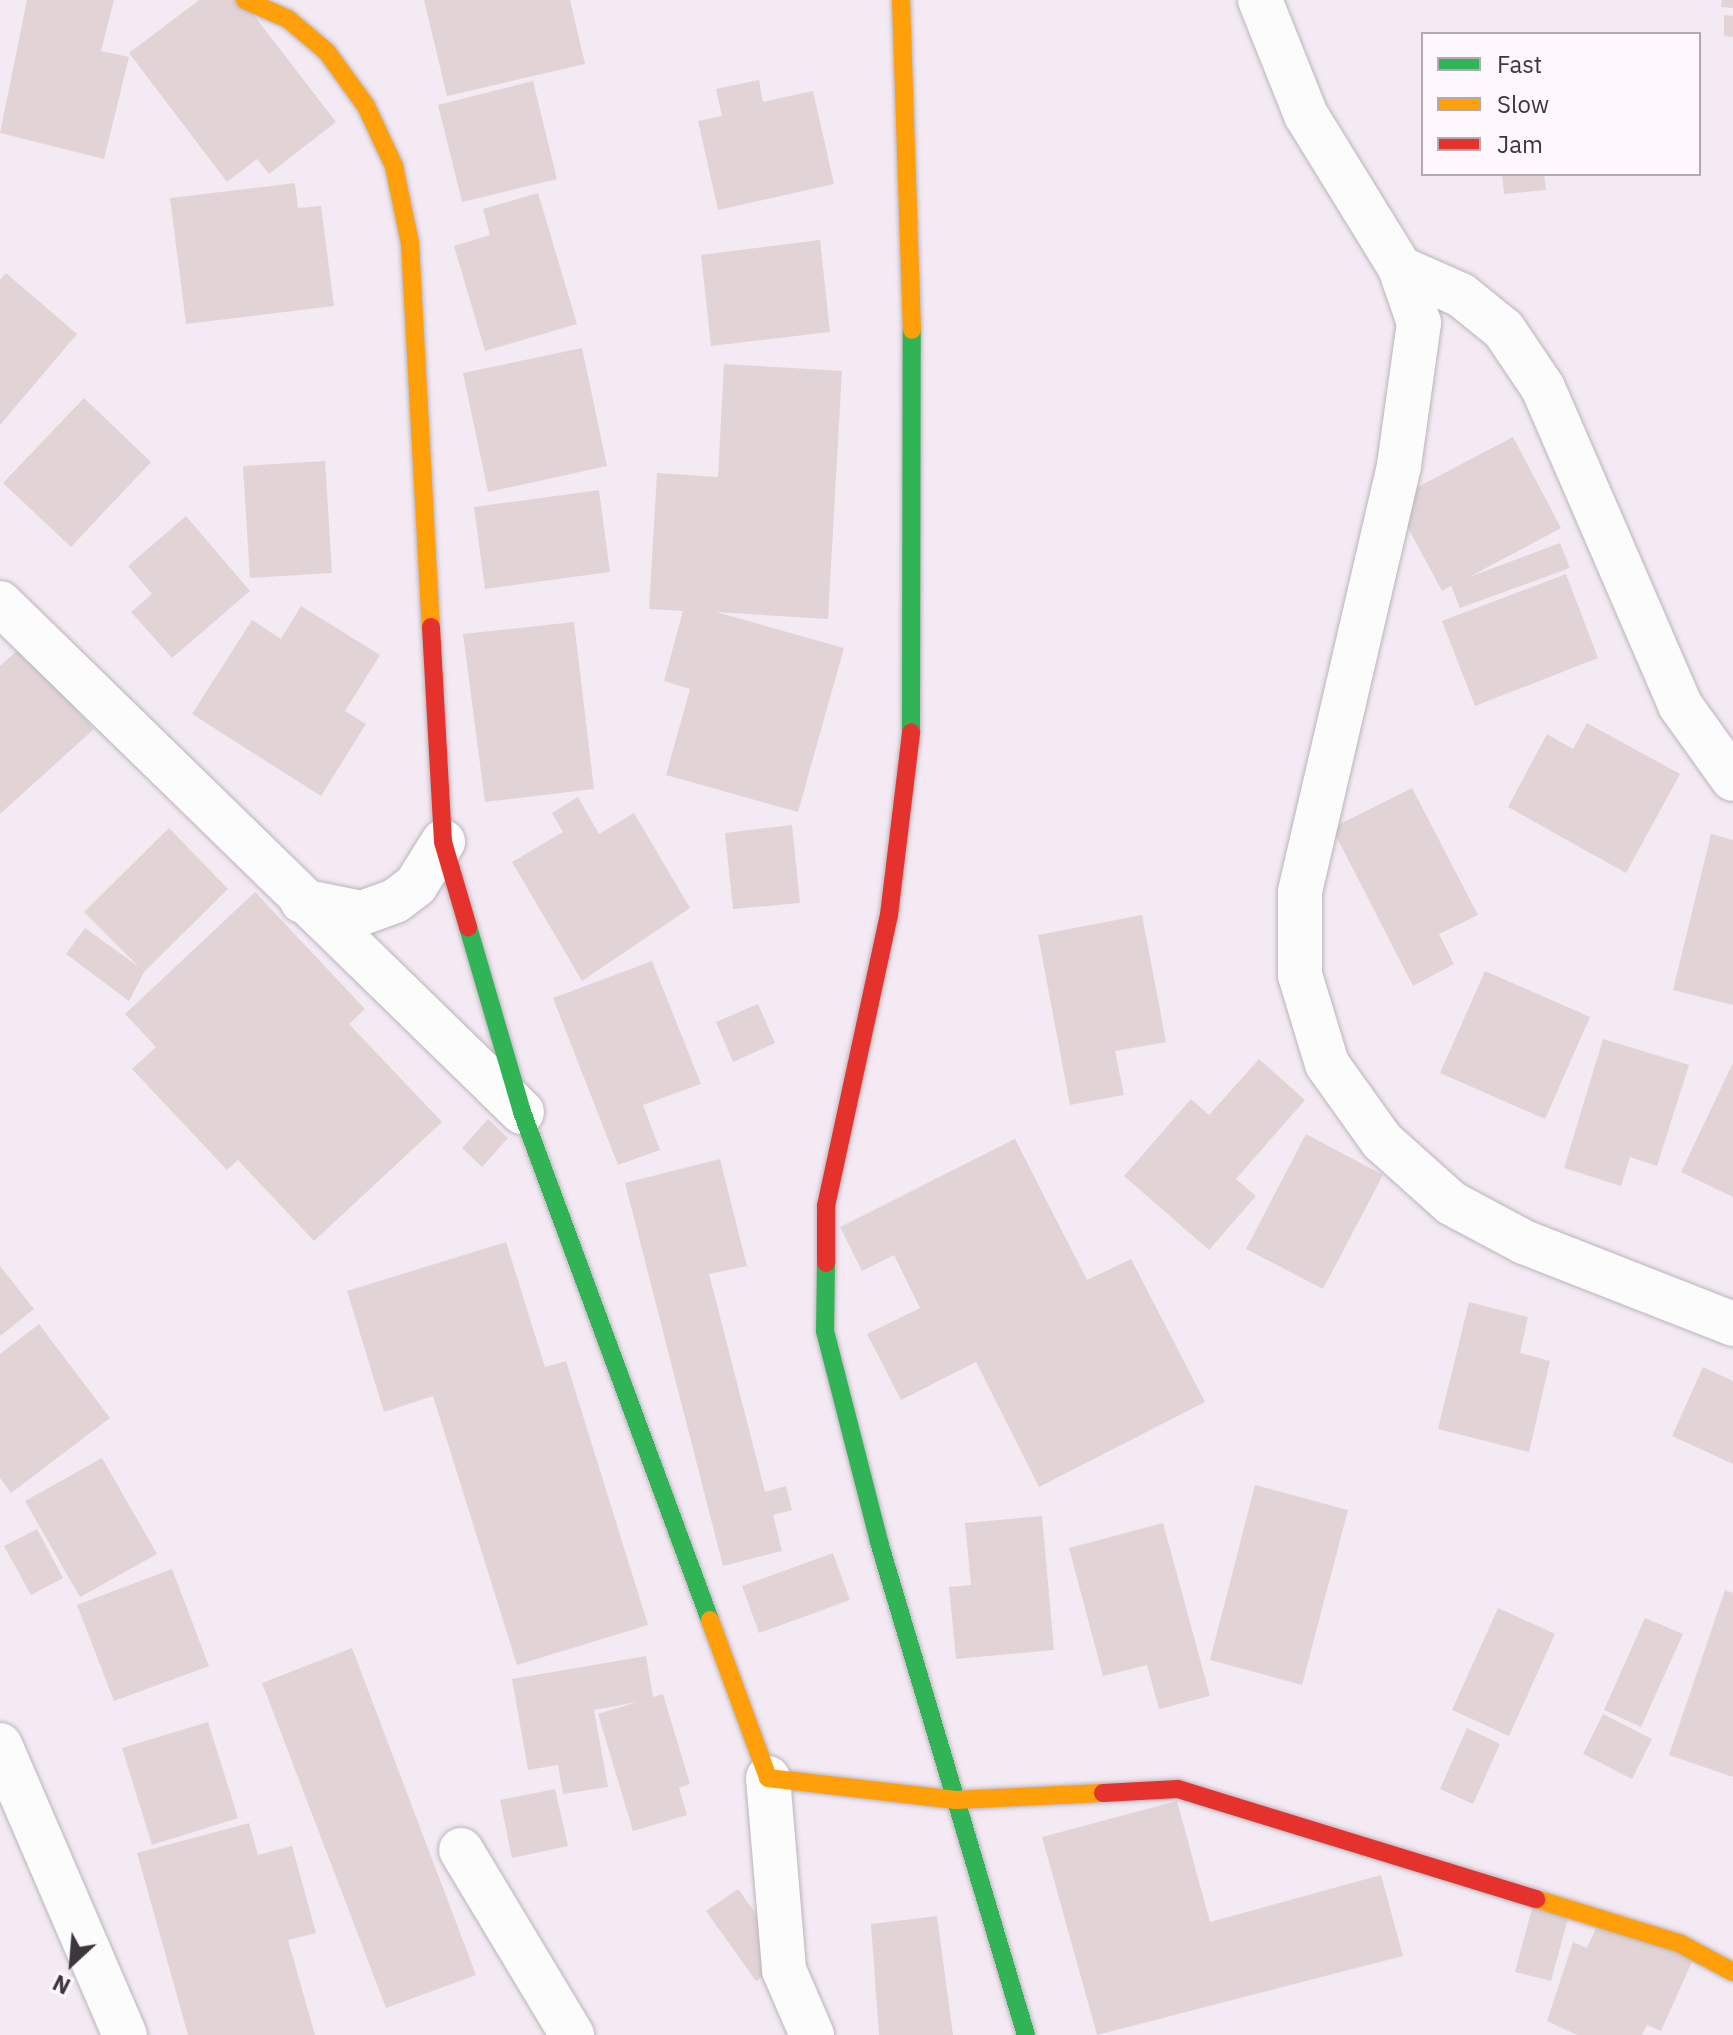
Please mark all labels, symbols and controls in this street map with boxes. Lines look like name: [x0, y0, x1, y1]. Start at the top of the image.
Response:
legend: [1421, 32, 1701, 176]
text: Fast: [1497, 48, 1542, 80]
text: Slow: [1497, 88, 1549, 120]
text: Jam: [1497, 128, 1543, 160]
north arrow: [32, 1923, 112, 2003]
text: N: [48, 1968, 75, 2002]

